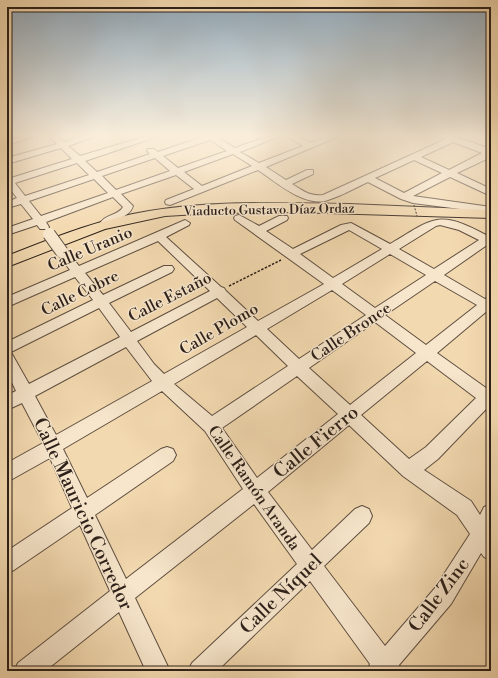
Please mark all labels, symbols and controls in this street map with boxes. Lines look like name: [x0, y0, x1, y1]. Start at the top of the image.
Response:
street label: Viaducto Gustavo Díaz Ordaz: [182, 201, 355, 220]
street label: Calle Uranio: [45, 222, 135, 276]
street label: Calle Cobre: [38, 266, 122, 320]
street label: Calle Estaño: [125, 268, 215, 326]
street label: Calle Plomo: [176, 298, 262, 360]
street label: Calle Bronce: [307, 298, 395, 366]
street label: Calle Fierro: [268, 400, 364, 484]
street label: Calle Mauricio Corredor: [28, 414, 138, 614]
street label: Calle Ramón Aranda: [203, 422, 305, 555]
street label: Calle Níquel: [235, 548, 328, 639]
street label: Calle Zinc: [403, 553, 475, 637]

